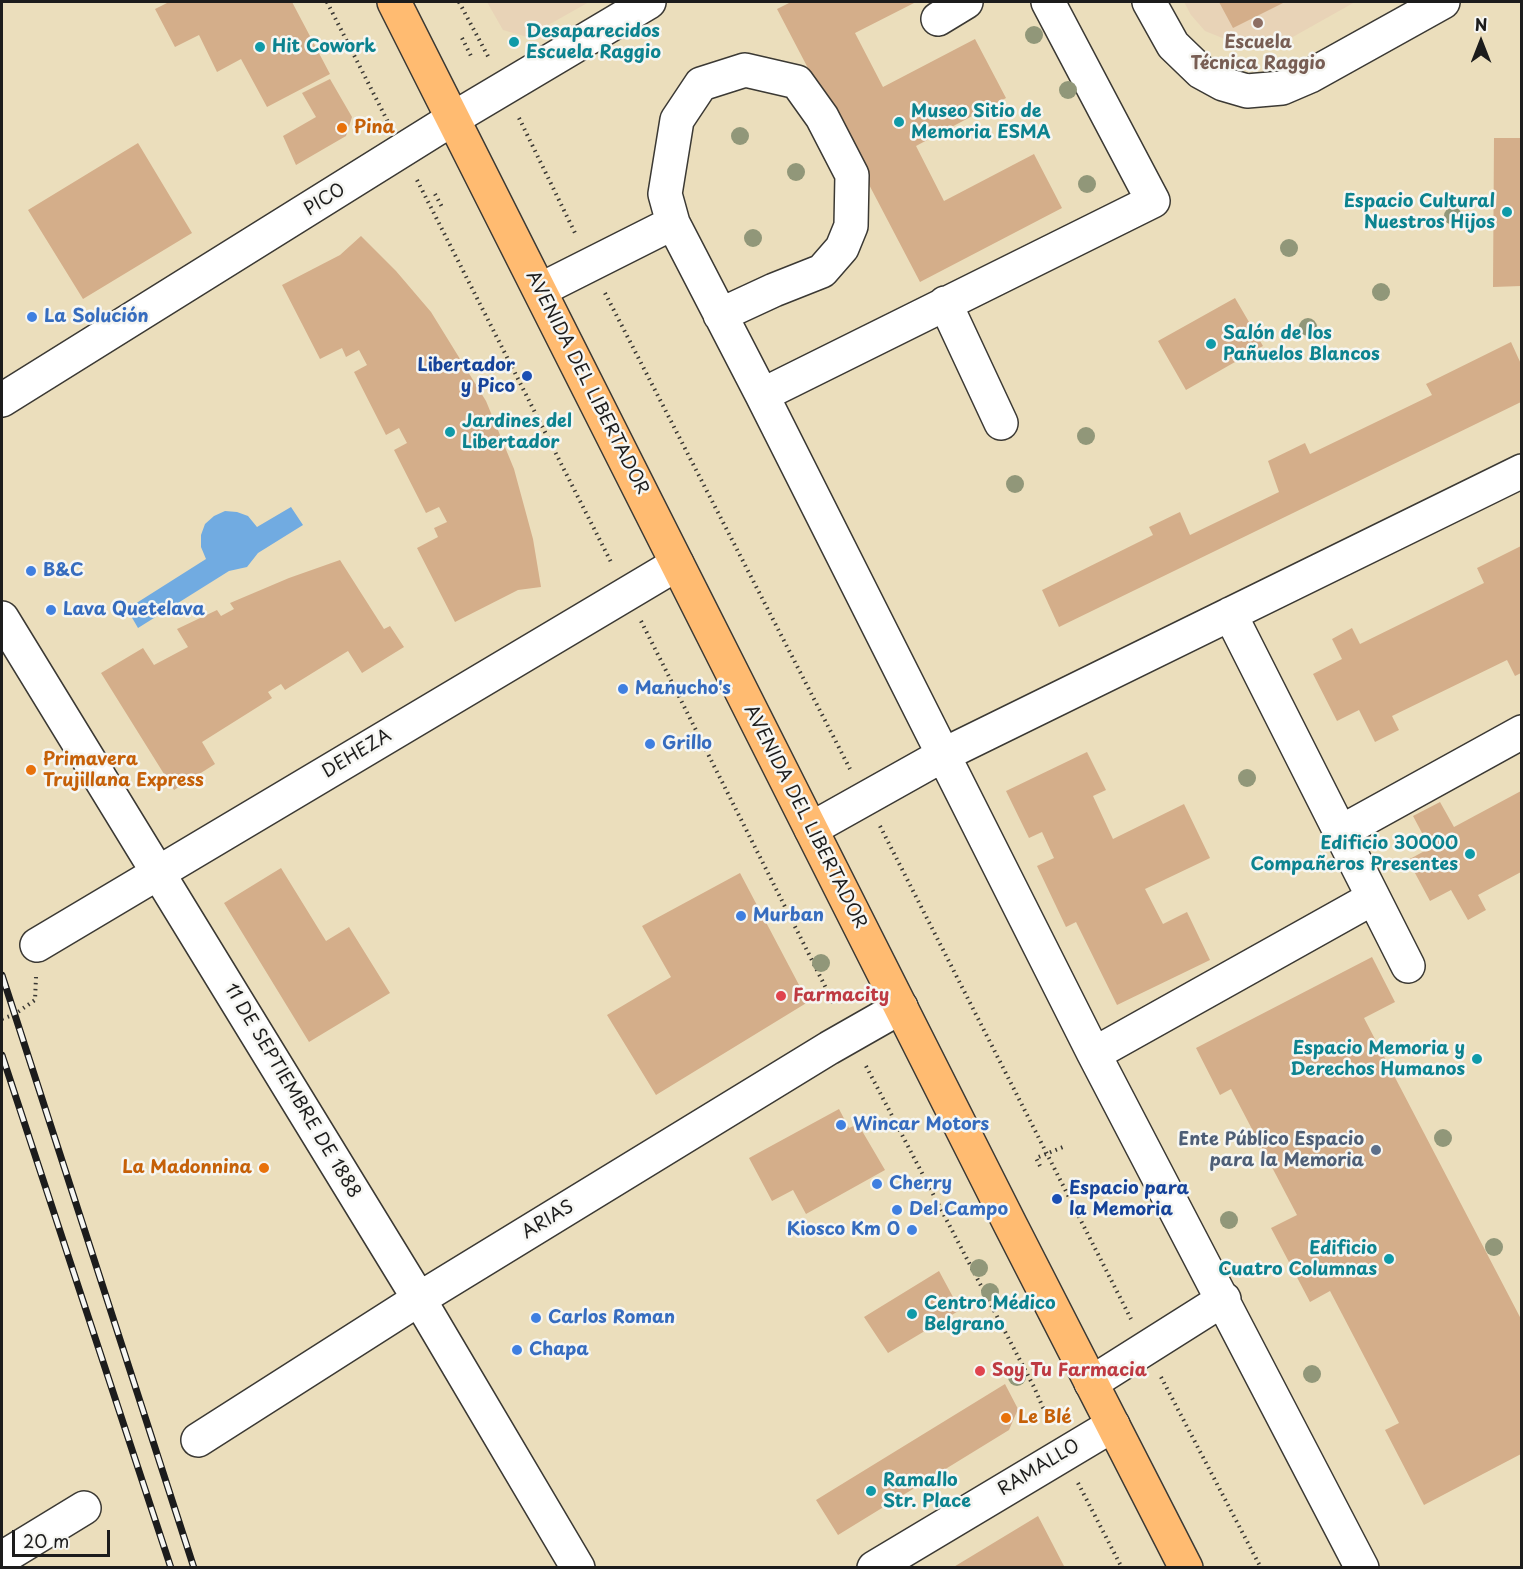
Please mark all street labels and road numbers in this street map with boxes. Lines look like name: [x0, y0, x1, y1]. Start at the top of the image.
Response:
street label: PICO: [301, 179, 349, 221]
street label: AVENIDA DEL LIBERTADOR: [521, 267, 653, 499]
street label: AVENIDA DEL LIBERTADOR: [739, 701, 871, 933]
street label: DEHEZA: [319, 725, 395, 783]
street label: 11 DE SEPTIEMBRE DE 1888: [219, 980, 365, 1202]
street label: ARIAS: [518, 1196, 578, 1244]
street label: RAMALLO: [994, 1435, 1084, 1501]

